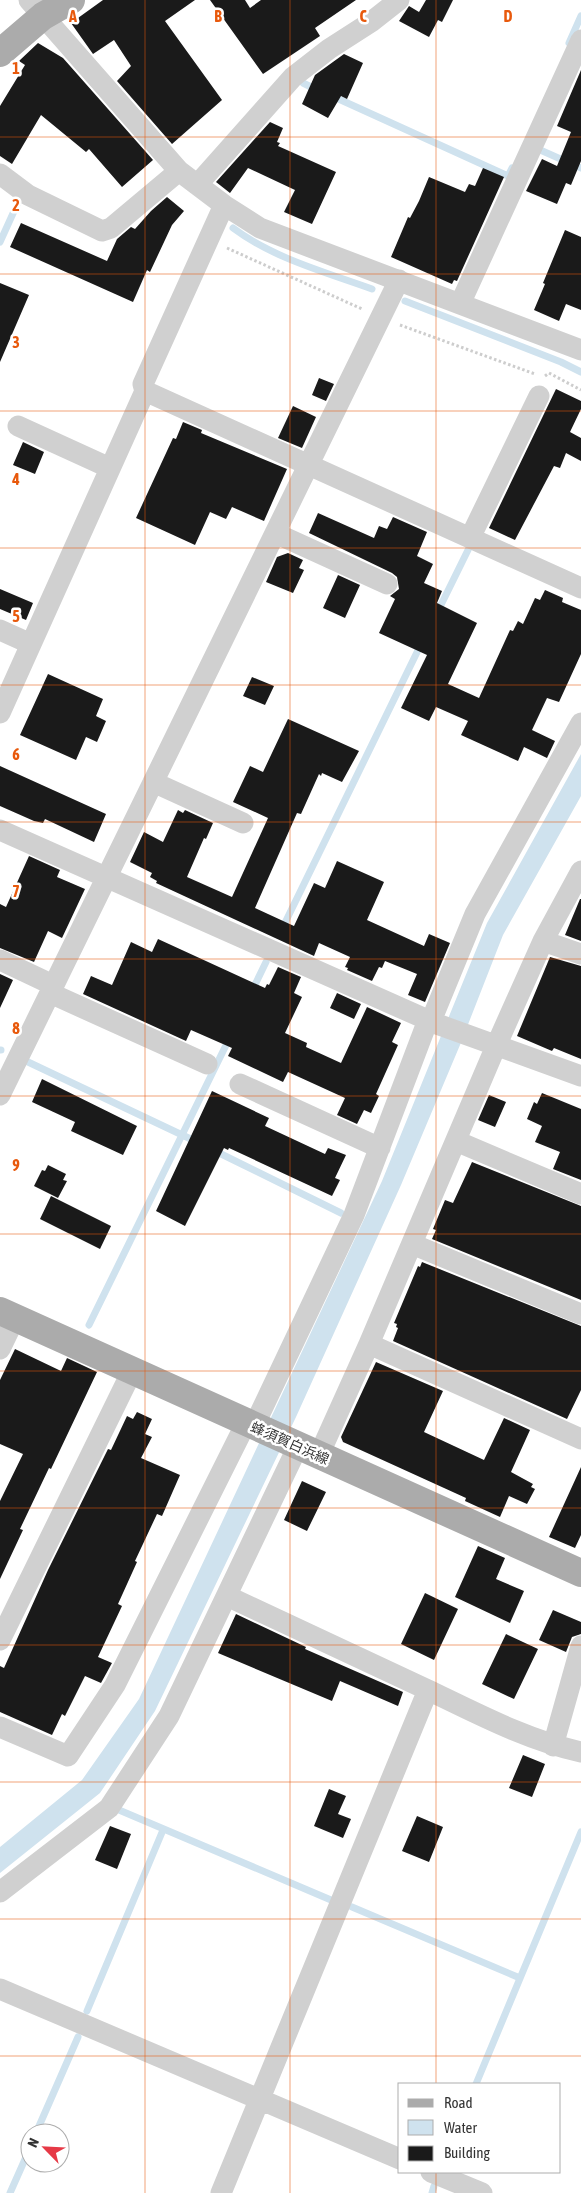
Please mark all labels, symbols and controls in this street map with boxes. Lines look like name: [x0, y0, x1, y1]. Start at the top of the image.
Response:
text: A: [68, 7, 77, 25]
text: B: [214, 7, 222, 25]
text: C: [359, 7, 367, 25]
text: D: [504, 7, 513, 25]
text: 1: [12, 59, 20, 77]
text: 2: [12, 196, 20, 214]
text: 3: [12, 333, 20, 351]
text: 4: [11, 470, 20, 488]
text: 5: [12, 607, 20, 625]
text: 6: [12, 745, 20, 763]
text: 7: [12, 882, 20, 900]
text: 8: [12, 1019, 20, 1037]
text: 9: [12, 1156, 20, 1174]
street label: 蜂須賀白浜線: [248, 1419, 332, 1467]
legend: [398, 2083, 561, 2173]
text: Road: [444, 2094, 473, 2111]
text: Water: [444, 2119, 477, 2136]
north arrow: [20, 2123, 70, 2173]
text: N: [24, 2136, 42, 2150]
text: Building: [444, 2144, 490, 2161]

